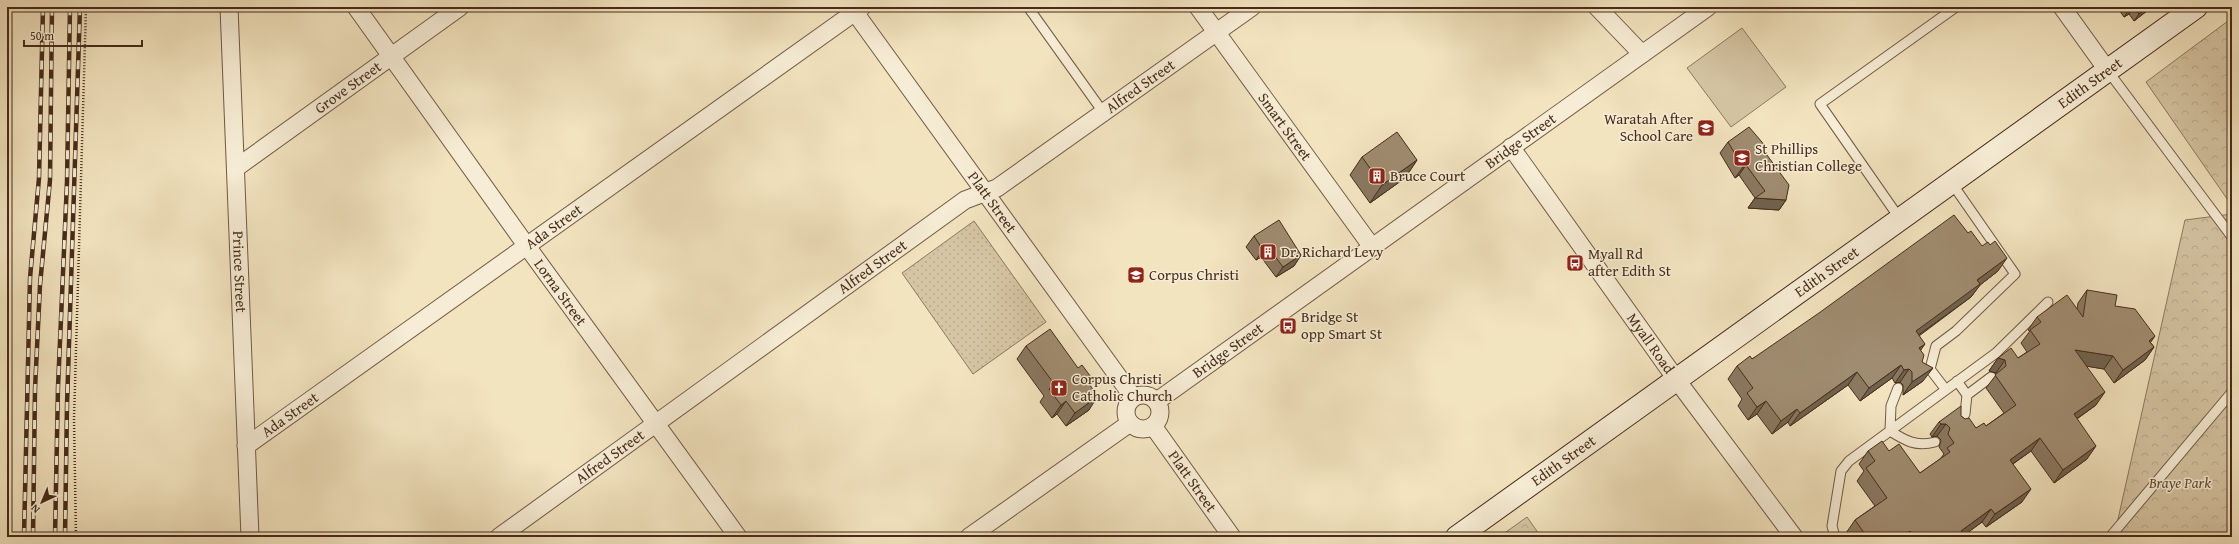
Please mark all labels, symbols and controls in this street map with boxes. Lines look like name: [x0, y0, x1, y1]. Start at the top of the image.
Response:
scale bar: [24, 22, 142, 48]
text: 50 m: [30, 27, 54, 44]
street label: Edith Street: [2053, 52, 2127, 113]
street label: Alfred Street: [1101, 54, 1179, 118]
street label: Grove Street: [310, 55, 386, 118]
street label: Smart Street: [1253, 88, 1318, 165]
street label: Bridge Street: [1481, 108, 1561, 173]
place label: Waratah After School Care: [1604, 108, 1693, 146]
school or university icon: Waratah After School Care: [1696, 118, 1716, 138]
place label: St Phillips Christian College: [1755, 138, 1862, 176]
school or university icon: St Phillips Christian College: [1732, 148, 1752, 168]
place label: Bruce Court: [1390, 165, 1466, 186]
building icon: Bruce Court: [1367, 166, 1387, 186]
street label: Platt Street: [963, 167, 1022, 238]
street label: Ada Street: [521, 198, 587, 254]
street label: Prince Street: [228, 230, 252, 314]
street label: Alfred Street: [834, 234, 912, 299]
place label: Dr. Richard Levy: [1281, 241, 1384, 262]
street label: Edith Street: [1790, 241, 1864, 302]
building icon: Dr. Richard Levy: [1258, 242, 1278, 262]
place label: Myall Rd after Edith St: [1588, 243, 1672, 281]
bus stop icon: Myall Rd after Edith St: [1565, 253, 1585, 273]
street label: Lorna Street: [529, 254, 593, 330]
place label: Corpus Christi: [1149, 264, 1239, 285]
school or university icon: Corpus Christi: [1126, 265, 1146, 285]
place label: Bridge St opp Smart St: [1301, 306, 1383, 344]
street label: Myall Road: [1622, 309, 1680, 378]
bus stop icon: Bridge St opp Smart St: [1278, 316, 1298, 336]
street label: Bridge Street: [1188, 317, 1268, 383]
place label: Corpus Christi Catholic Church: [1072, 368, 1173, 406]
church icon: Corpus Christi Catholic Church: [1049, 378, 1069, 398]
street label: Ada Street: [257, 386, 323, 442]
street label: Alfred Street: [571, 424, 649, 488]
street label: Edith Street: [1527, 429, 1600, 491]
street label: Platt Street: [1164, 446, 1222, 517]
park label: Braye Park: [2148, 472, 2211, 493]
north arrow: [22, 482, 62, 522]
text: N: [26, 500, 43, 518]

